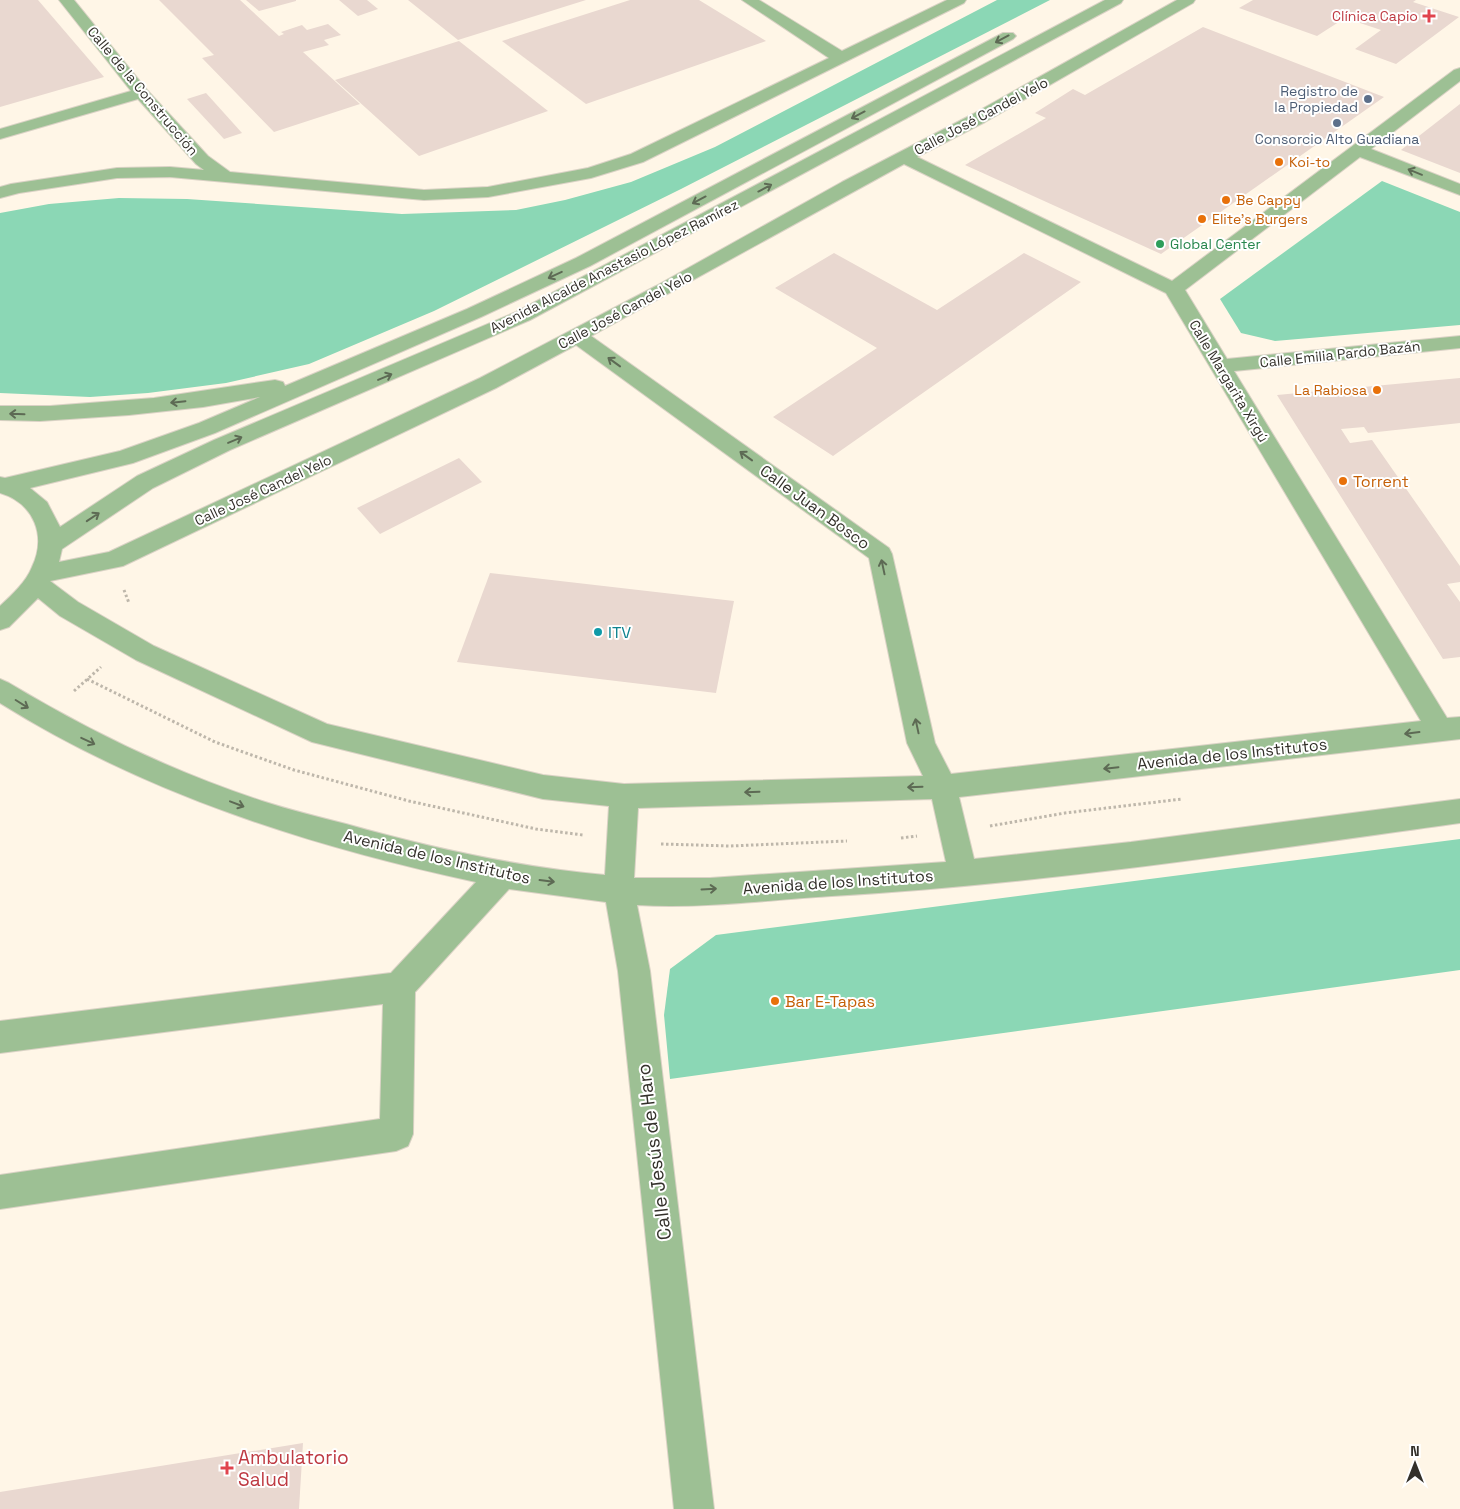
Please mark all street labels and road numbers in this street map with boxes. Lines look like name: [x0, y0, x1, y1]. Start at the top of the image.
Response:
street label: Calle de la Construcción: [84, 23, 202, 159]
street label: Calle José Candel Yelo: [911, 73, 1051, 159]
street label: Avenida Alcalde Anastasio López Ramírez: [487, 195, 741, 337]
street label: Calle José Candel Yelo: [555, 267, 695, 353]
street label: Calle Margarita Xirgú: [1185, 316, 1273, 446]
street label: Calle Emilia Pardo Bazán: [1259, 337, 1421, 371]
street label: Calle José Candel Yelo: [192, 450, 334, 530]
street label: Calle Juan Bosco: [756, 460, 874, 554]
street label: Avenida de los Institutos: [1136, 734, 1328, 774]
street label: Avenida de los Institutos: [342, 825, 532, 889]
street label: Avenida de los Institutos: [742, 865, 934, 899]
street label: Calle Jesús de Haro: [631, 1062, 677, 1242]

